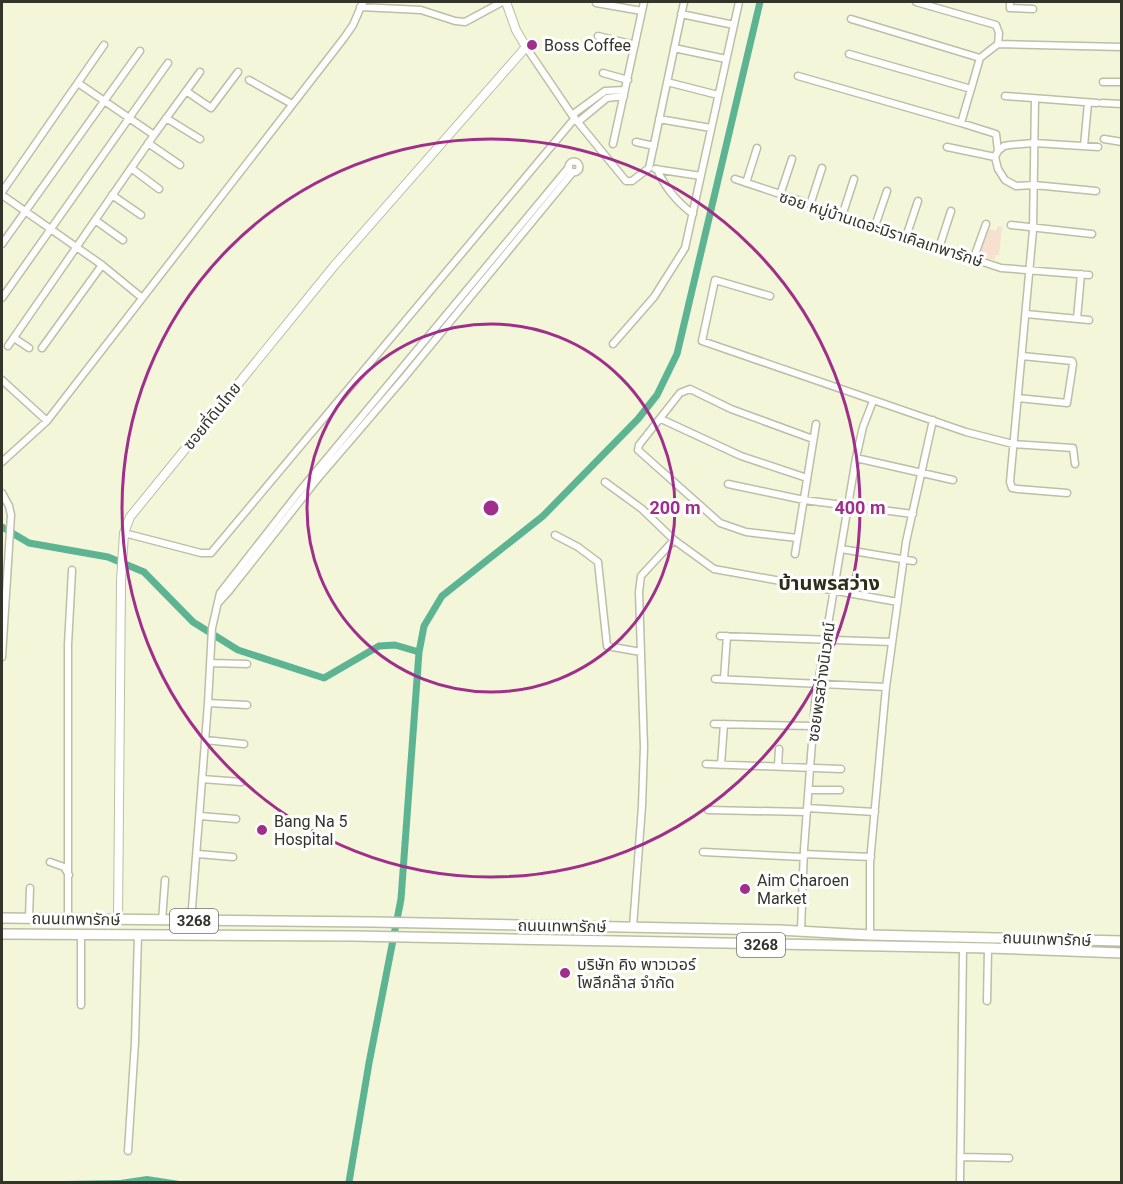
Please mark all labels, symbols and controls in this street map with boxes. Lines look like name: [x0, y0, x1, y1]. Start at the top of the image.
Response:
place label: Boss Coffee: [544, 36, 631, 55]
marker: Boss Coffee: [525, 38, 539, 52]
street label: ซอย หมู่บ้านเดอะมิราเคิลเทพารักษ์: [777, 187, 985, 271]
street label: ซอยที่ดินไทย: [178, 377, 245, 453]
text: 200 m: [649, 497, 701, 518]
text: 400 m: [834, 497, 886, 518]
centre of rings: [481, 498, 501, 518]
district label: บ้านพรสว่าง: [778, 571, 880, 595]
street label: ซอยพรสว่างนิเวศน์: [803, 621, 839, 743]
place label: Bang Na 5 Hospital: [274, 812, 348, 849]
marker: Bang Na 5 Hospital: [255, 823, 269, 837]
place label: Aim Charoen Market: [757, 871, 849, 908]
marker: Aim Charoen Market: [738, 882, 752, 896]
street label: ถนนเทพารักษ์: [31, 909, 121, 929]
road number: 3268: [170, 909, 218, 933]
street label: ถนนเทพารักษ์: [517, 916, 607, 936]
street label: ถนนเทพารักษ์: [1002, 928, 1092, 950]
road number: 3268: [737, 933, 785, 957]
place label: บริษัท คิง พาวเวอร์ โพลีกล๊าส จำกัด: [577, 955, 697, 992]
marker: บริษัท คิง พาวเวอร์ โพลีกล๊าส จำกัด: [558, 966, 572, 980]

